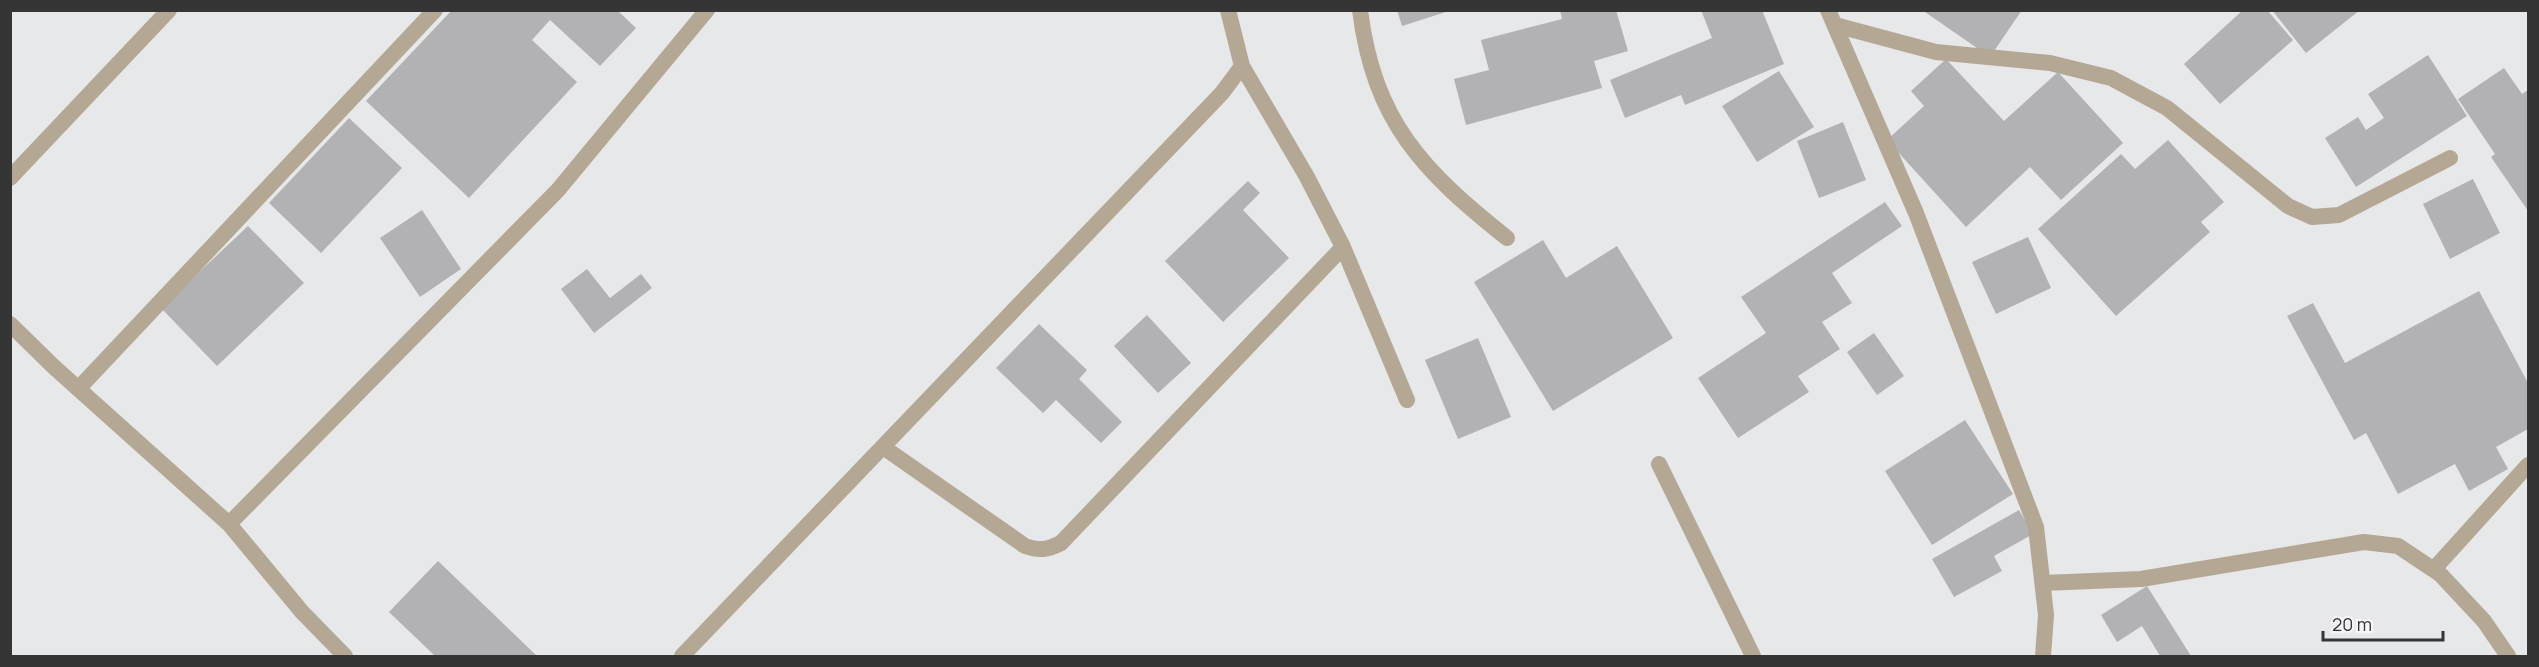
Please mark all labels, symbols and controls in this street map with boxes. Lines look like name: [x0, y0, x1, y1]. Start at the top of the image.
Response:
scale bar: [2323, 604, 2443, 642]
text: 20 m: [2332, 612, 2372, 636]

